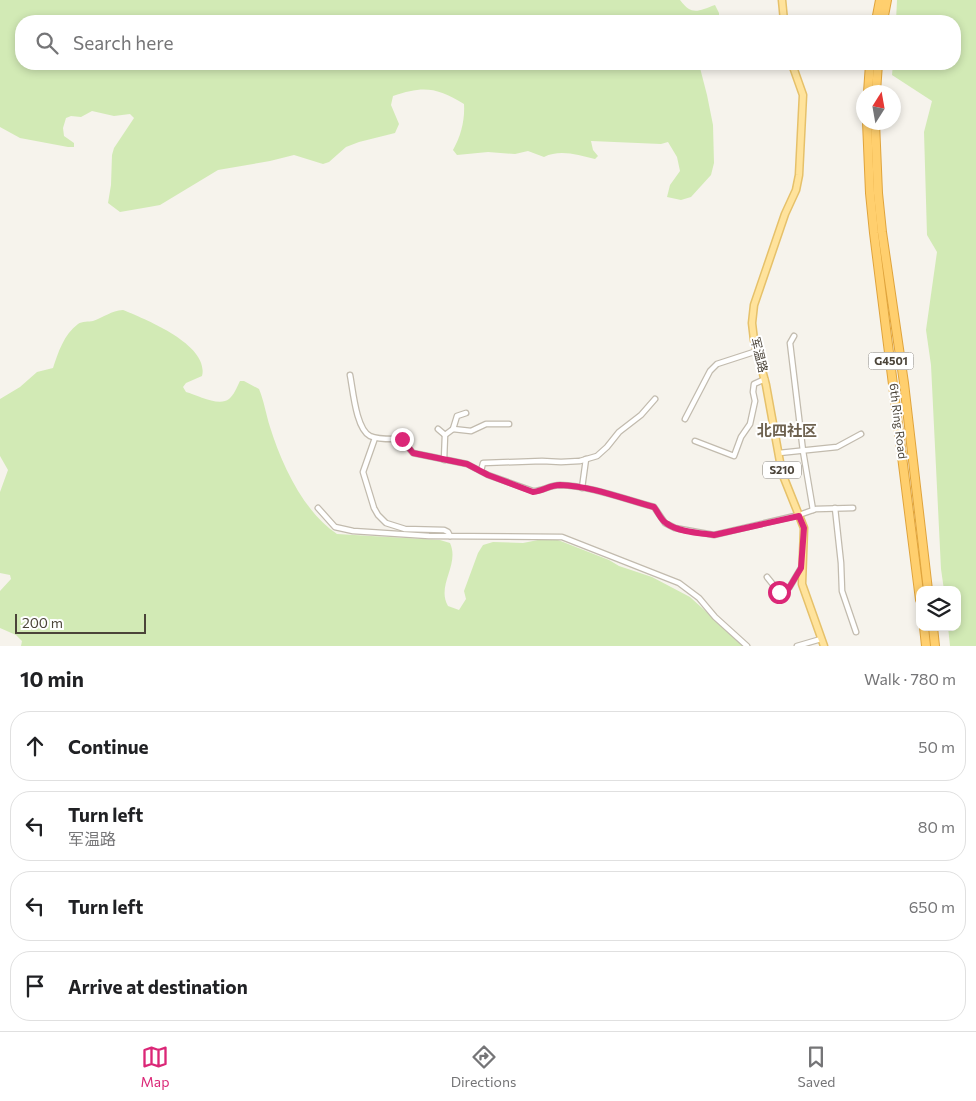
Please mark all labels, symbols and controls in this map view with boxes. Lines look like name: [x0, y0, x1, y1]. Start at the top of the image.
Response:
search box: [15, 15, 961, 70]
icon: search: [33, 29, 61, 57]
text: Search here: [73, 31, 173, 54]
north arrow: [856, 85, 901, 130]
street label: 军温路: [749, 336, 771, 374]
road number: G4501: [868, 352, 914, 370]
street label: 6th Ring Road: [887, 382, 911, 460]
district label: 北四社区: [757, 421, 817, 439]
route end: [391, 428, 414, 451]
road number: S210: [763, 462, 801, 478]
route start: [768, 581, 791, 604]
map controls: [916, 586, 961, 631]
button: layers: [916, 586, 961, 631]
scale bar: [15, 611, 146, 634]
text: 200 m: [22, 614, 63, 631]
text: 10 min: [20, 666, 84, 691]
text: Walk · 780 m: [864, 669, 956, 688]
icon: ahead: [21, 732, 49, 760]
text: Continue: [68, 735, 148, 758]
text: 50 m: [918, 737, 955, 756]
text: Turn left: [68, 803, 143, 826]
icon: left: [21, 812, 49, 840]
text: 80 m: [918, 817, 955, 836]
text: 军温路: [68, 829, 116, 848]
icon: left: [21, 892, 49, 920]
text: Turn left: [68, 895, 143, 918]
text: 650 m: [909, 897, 955, 916]
icon: arrive: [21, 972, 49, 1000]
text: Arrive at destination: [68, 975, 248, 998]
tab: Map: [141, 1043, 169, 1090]
tab: Directions: [451, 1043, 516, 1090]
tab: Saved: [798, 1043, 835, 1090]

